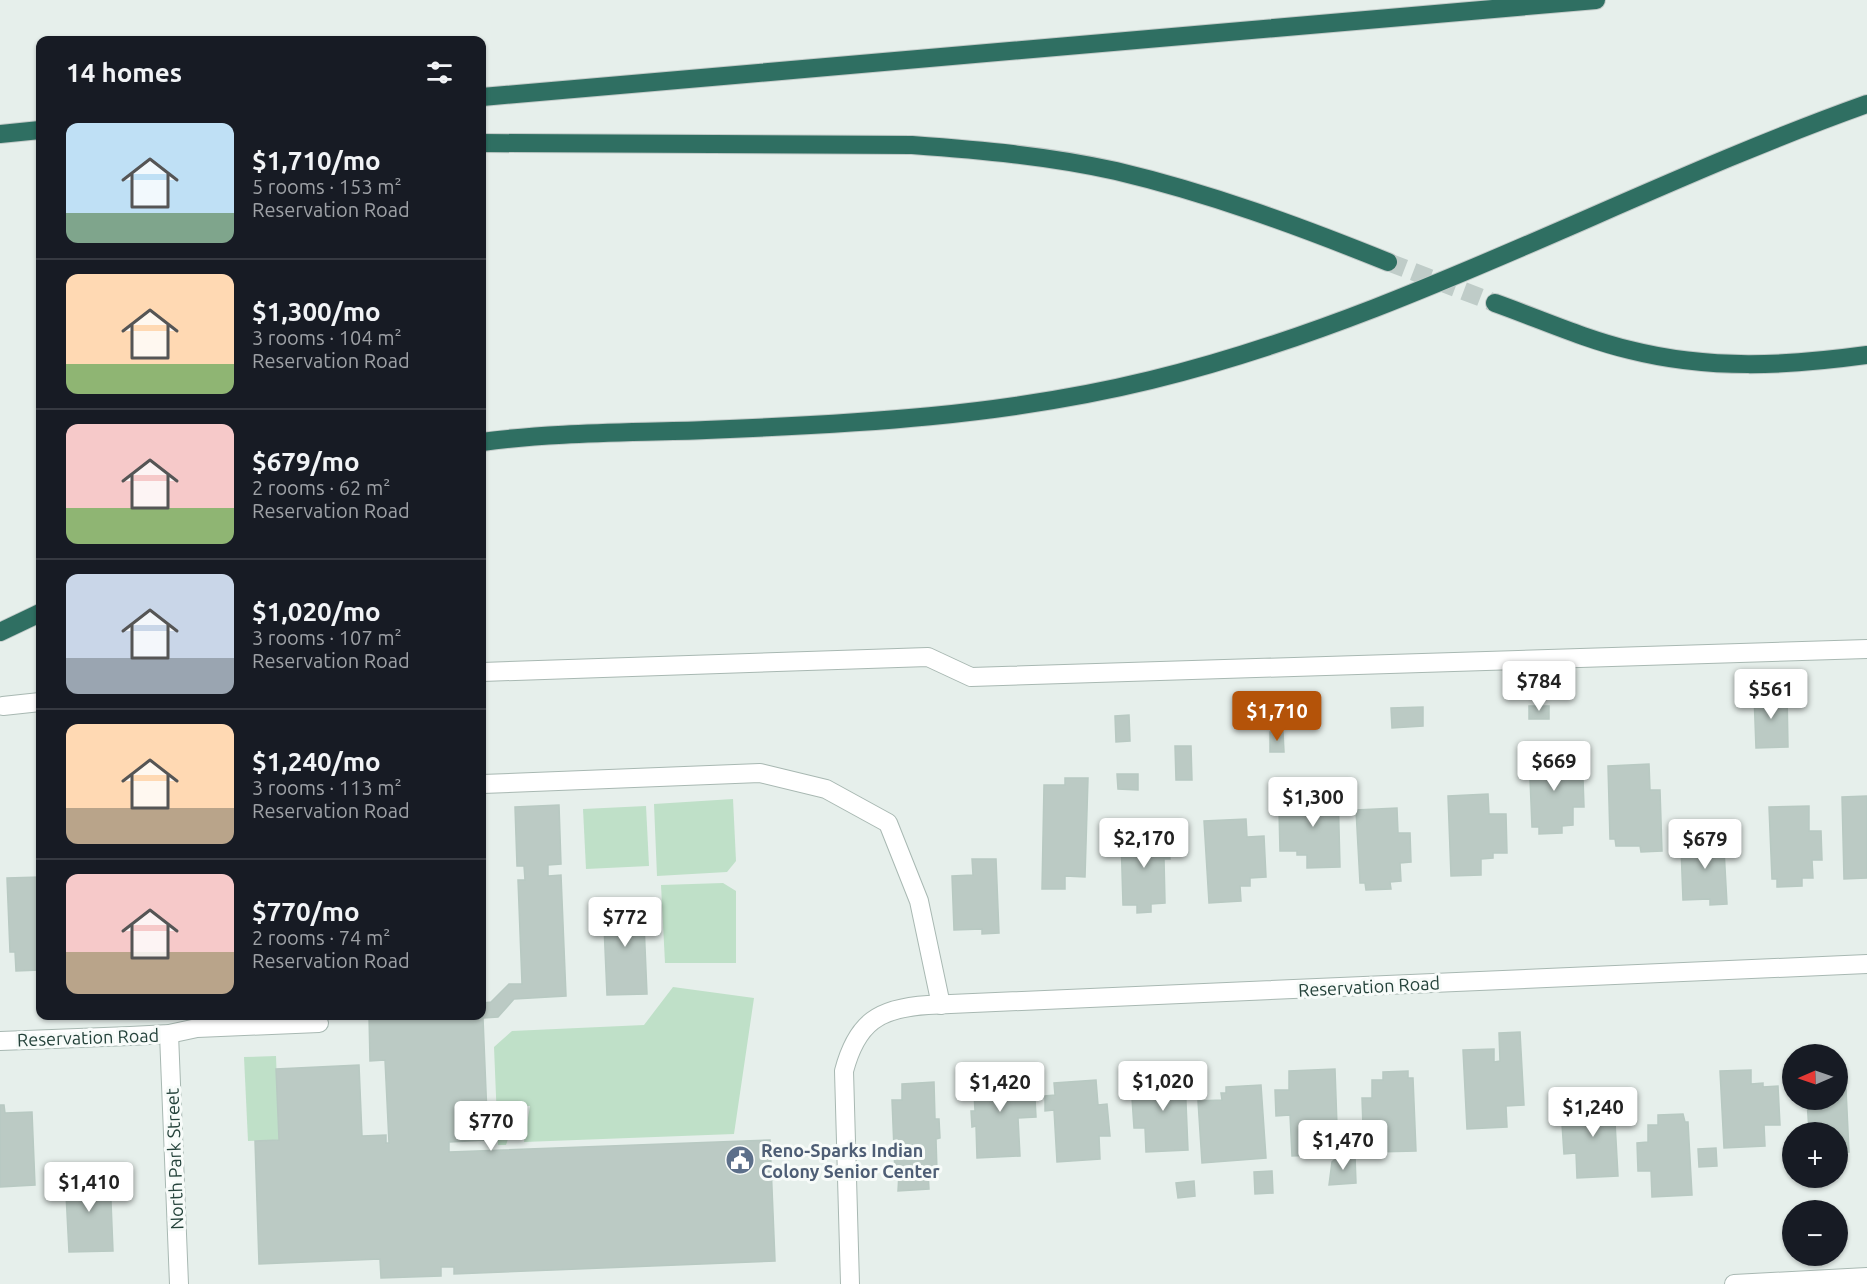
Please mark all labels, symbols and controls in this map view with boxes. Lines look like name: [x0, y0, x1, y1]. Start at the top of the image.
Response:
icon: filters: [423, 56, 456, 89]
text: 14 homes: [66, 58, 182, 87]
text: $1,710/mo: [252, 146, 381, 175]
icon: home: [114, 147, 186, 219]
text: 5 rooms · 153 m²: [252, 175, 402, 198]
text: Reservation Road: [252, 198, 410, 221]
text: $1,300/mo: [252, 297, 381, 326]
icon: home: [114, 298, 186, 370]
text: 3 rooms · 104 m²: [252, 326, 402, 349]
text: Reservation Road: [252, 349, 410, 372]
text: $679/mo: [252, 447, 360, 476]
icon: home: [114, 448, 186, 520]
text: 2 rooms · 62 m²: [252, 476, 390, 499]
text: Reservation Road: [252, 499, 410, 522]
text: $1,020/mo: [252, 597, 381, 626]
icon: home: [114, 598, 186, 670]
text: 3 rooms · 107 m²: [252, 626, 402, 649]
text: Reservation Road: [252, 649, 410, 672]
pin: $784: [1503, 661, 1575, 712]
text: $784: [1516, 669, 1562, 692]
pin: $561: [1735, 669, 1807, 720]
text: $561: [1748, 677, 1794, 700]
pin: $1,710: [1228, 691, 1326, 742]
text: $1,710: [1246, 699, 1308, 722]
pin: $669: [1518, 741, 1590, 792]
text: $1,240/mo: [252, 747, 381, 776]
icon: home: [114, 748, 186, 820]
text: $669: [1531, 749, 1577, 772]
text: 3 rooms · 113 m²: [252, 776, 402, 799]
pin: $1,300: [1264, 777, 1362, 828]
text: $1,300: [1282, 785, 1344, 808]
text: Reservation Road: [252, 799, 410, 822]
pin: $2,170: [1095, 818, 1193, 869]
pin: $679: [1669, 819, 1741, 870]
text: $2,170: [1113, 826, 1175, 849]
text: $679: [1682, 827, 1728, 850]
text: $770/mo: [252, 897, 360, 926]
pin: $772: [589, 897, 661, 948]
icon: home: [114, 898, 186, 970]
text: $772: [602, 905, 648, 928]
text: 2 rooms · 74 m²: [252, 926, 390, 949]
text: Reservation Road: [252, 949, 410, 972]
street label: Reservation Road: [1298, 972, 1440, 1000]
street label: Reservation Road: [17, 1025, 159, 1049]
north arrow: [1782, 1044, 1848, 1110]
map controls: [1782, 1044, 1848, 1266]
pin: $1,020: [1114, 1061, 1212, 1112]
pin: $1,420: [951, 1062, 1049, 1113]
text: $1,020: [1132, 1069, 1194, 1092]
text: $1,420: [969, 1070, 1031, 1093]
pin: $1,240: [1544, 1087, 1642, 1138]
street label: North Park Street: [162, 1088, 186, 1230]
text: $1,240: [1562, 1095, 1624, 1118]
pin: $770: [455, 1101, 527, 1152]
text: $770: [468, 1109, 514, 1132]
pin: $1,470: [1294, 1120, 1392, 1171]
button: +: [1782, 1122, 1848, 1188]
text: $1,470: [1312, 1128, 1374, 1151]
place label: Reno-Sparks Indian Colony Senior Center: [761, 1140, 940, 1181]
public building icon: Reno-Sparks Indian Colony Senior Center: [724, 1144, 756, 1176]
pin: $1,410: [40, 1162, 138, 1213]
text: $1,410: [58, 1170, 120, 1193]
button: −: [1782, 1200, 1848, 1266]

